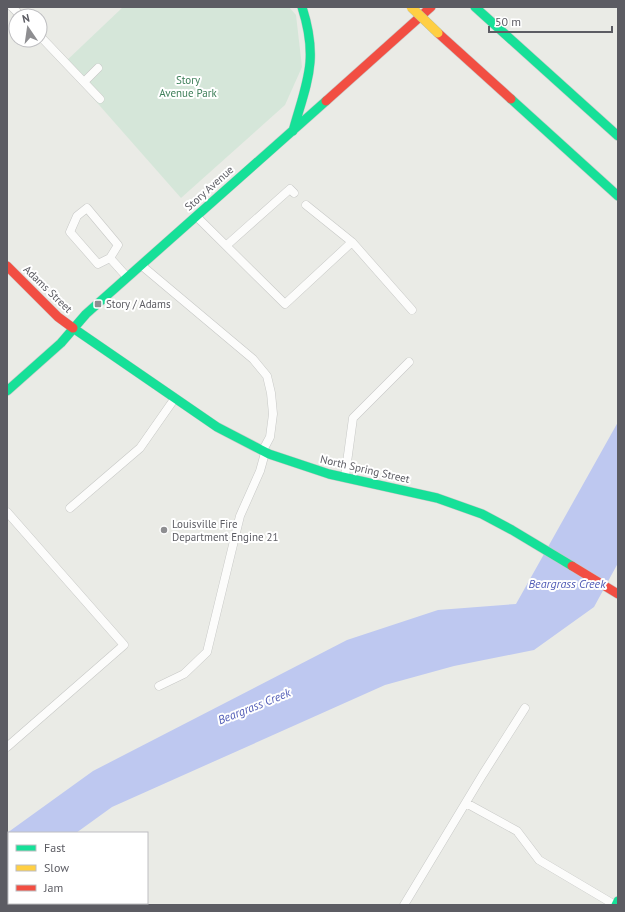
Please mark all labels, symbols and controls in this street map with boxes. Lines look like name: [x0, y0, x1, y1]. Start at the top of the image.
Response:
north arrow: [8, 8, 48, 48]
scale bar: [489, 8, 612, 34]
text: N: [21, 11, 31, 26]
text: 50 m: [495, 14, 521, 29]
park label: Story Avenue Park: [159, 73, 217, 100]
street label: Story Avenue: [182, 162, 237, 214]
street label: Adams Street: [21, 262, 76, 316]
place label: Story / Adams: [106, 297, 171, 311]
marker: Story / Adams: [93, 299, 103, 309]
street label: North Spring Street: [319, 452, 411, 486]
place label: Louisville Fire Department Engine 21: [172, 517, 279, 544]
marker: Louisville Fire Department Engine 21: [159, 525, 169, 535]
water label: Beargrass Creek: [528, 576, 606, 591]
water label: Beargrass Creek: [215, 684, 293, 727]
legend: [8, 832, 148, 904]
text: Fast: [44, 840, 65, 855]
text: Slow: [44, 860, 69, 875]
text: Jam: [43, 880, 63, 895]

